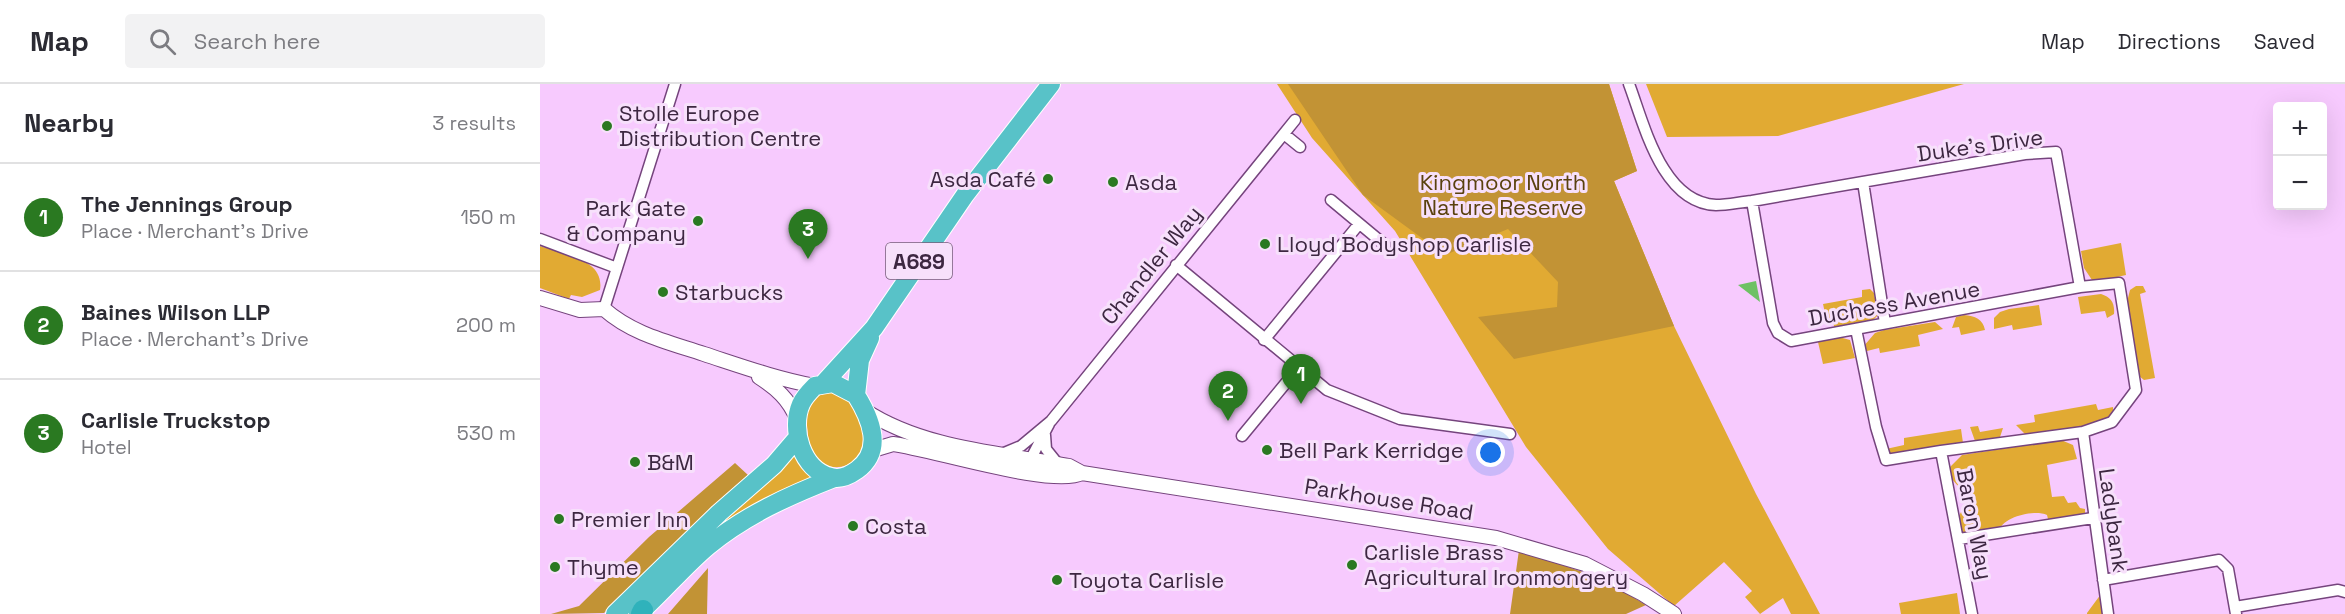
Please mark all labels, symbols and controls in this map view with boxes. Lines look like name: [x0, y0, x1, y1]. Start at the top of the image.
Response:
search box: [125, 14, 545, 68]
text: Map: [30, 23, 89, 59]
icon: search: [146, 25, 179, 58]
text: Search here: [194, 27, 321, 55]
text: Map: [2041, 28, 2085, 55]
text: Directions: [2118, 28, 2221, 55]
text: Saved: [2254, 28, 2315, 55]
place label: Stolle Europe Distribution Centre: [619, 99, 821, 152]
map controls: [2273, 102, 2327, 210]
button: +: [2273, 102, 2327, 156]
text: Nearby: [24, 106, 114, 140]
text: 3 results: [432, 110, 516, 136]
marker: Stolle Europe Distribution Centre: [600, 119, 614, 133]
street label: Duke's Drive: [1915, 122, 2045, 168]
button: −: [2273, 156, 2327, 210]
place label: Asda Café: [930, 165, 1036, 193]
place label: Asda: [1125, 168, 1178, 196]
park label: Kingmoor North Nature Reserve: [1420, 168, 1586, 221]
marker: Asda Café: [1041, 172, 1055, 186]
marker: Asda: [1106, 175, 1120, 189]
text: The Jennings Group: [81, 190, 293, 218]
place label: Park Gate & Company: [567, 194, 686, 247]
street label: Chandler Way: [1094, 200, 1208, 330]
text: 1: [39, 204, 48, 230]
text: 150 m: [461, 204, 516, 230]
pin: 3: [788, 210, 828, 259]
marker: Park Gate & Company: [691, 214, 705, 228]
text: Place · Merchant's Drive: [81, 218, 309, 244]
place label: Lloyd Bodyshop Carlisle: [1277, 230, 1531, 258]
marker: Lloyd Bodyshop Carlisle: [1258, 237, 1272, 251]
road number: A689: [886, 243, 952, 279]
street label: Duchess Avenue: [1806, 274, 1982, 332]
place label: Starbucks: [675, 278, 783, 306]
marker: Starbucks: [656, 285, 670, 299]
text: Baines Wilson LLP: [81, 298, 270, 326]
text: 2: [38, 312, 49, 338]
text: 200 m: [456, 312, 516, 338]
text: Place · Merchant's Drive: [81, 326, 309, 352]
pin: 1: [1282, 354, 1320, 404]
pin: 2: [1208, 372, 1248, 421]
text: Carlisle Truckstop: [81, 406, 270, 434]
text: 3: [37, 420, 50, 446]
text: 530 m: [457, 420, 516, 446]
text: Hotel: [81, 434, 132, 460]
place label: Bell Park Kerridge: [1279, 436, 1464, 464]
your location: [1476, 438, 1505, 467]
marker: Bell Park Kerridge: [1260, 443, 1274, 457]
place label: B&M: [647, 448, 694, 476]
marker: B&M: [628, 455, 642, 469]
street label: Baron Way: [1951, 466, 1999, 582]
street label: Ladybank: [2093, 466, 2135, 574]
street label: Parkhouse Road: [1303, 472, 1475, 526]
place label: Premier Inn: [571, 505, 689, 533]
marker: Premier Inn: [552, 512, 566, 526]
place label: Costa: [865, 512, 927, 540]
marker: Costa: [846, 519, 860, 533]
place label: Carlisle Brass Agricultural Ironmongery: [1364, 538, 1628, 591]
place label: Thyme: [567, 553, 639, 581]
marker: Carlisle Brass Agricultural Ironmongery: [1345, 558, 1359, 572]
marker: Thyme: [548, 560, 562, 574]
place label: Toyota Carlisle: [1069, 566, 1224, 594]
marker: Toyota Carlisle: [1050, 573, 1064, 587]

